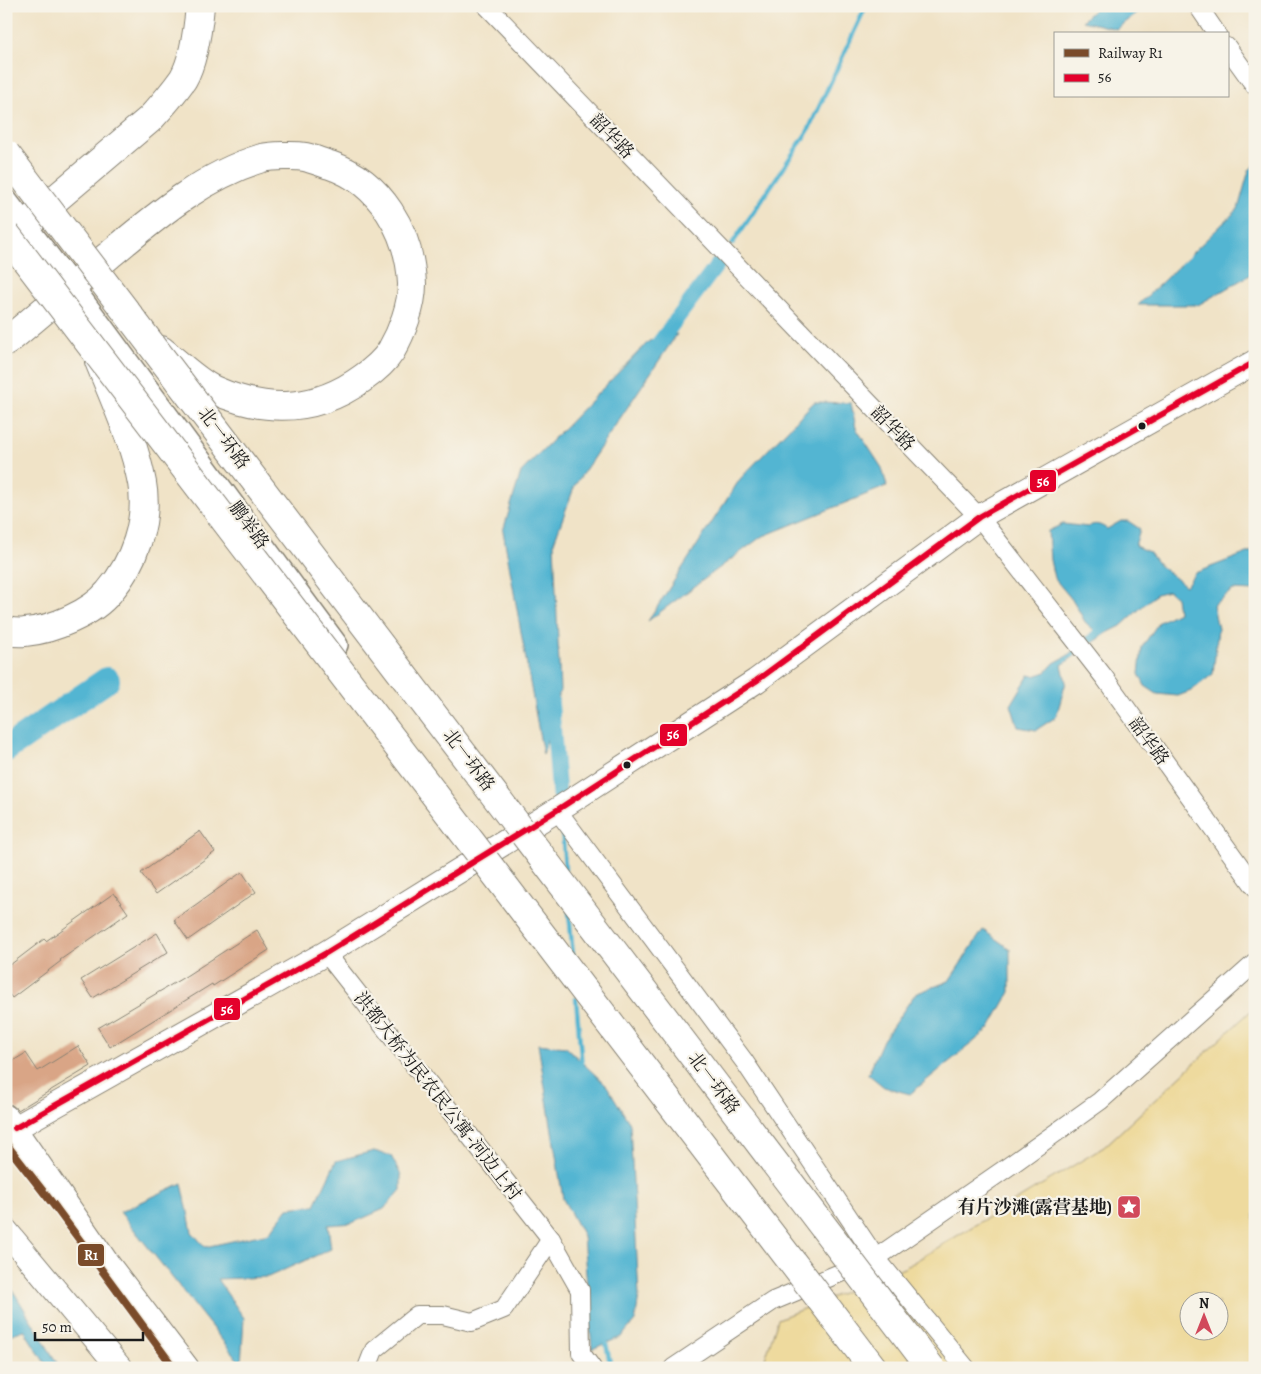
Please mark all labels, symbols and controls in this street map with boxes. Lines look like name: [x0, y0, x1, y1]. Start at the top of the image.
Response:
legend: [1054, 32, 1228, 98]
text: Railway R1: [1098, 43, 1163, 63]
text: 56: [1098, 67, 1111, 87]
street label: 韶华路: [585, 108, 639, 164]
street label: 韶华路: [866, 400, 920, 456]
street label: 北一环路: [193, 402, 255, 474]
unlabelled marker: [1137, 421, 1147, 431]
line badge: 56: [1029, 469, 1057, 493]
text: 56: [1037, 472, 1050, 491]
street label: 鹏举路: [223, 496, 275, 554]
street label: 韶华路: [1123, 712, 1175, 770]
line badge: 56: [659, 723, 688, 747]
street label: 北一环路: [438, 724, 500, 796]
text: 56: [667, 725, 680, 744]
unlabelled marker: [622, 760, 632, 770]
street label: 洪都大桥为民农民公寓-河边上村: [349, 987, 527, 1205]
line badge: 56: [213, 997, 241, 1021]
text: 56: [221, 1000, 234, 1019]
street label: 北一环路: [683, 1047, 745, 1119]
place icon: 有片沙滩(露营基地): [1116, 1194, 1142, 1220]
place label: 有片沙滩(露营基地): [958, 1195, 1112, 1219]
line badge: R1: [77, 1243, 105, 1267]
text: R1: [84, 1246, 98, 1265]
north arrow: [1178, 1292, 1228, 1342]
text: N: [1199, 1294, 1209, 1313]
scale bar: [35, 1309, 142, 1341]
text: 50 m: [42, 1317, 72, 1337]

